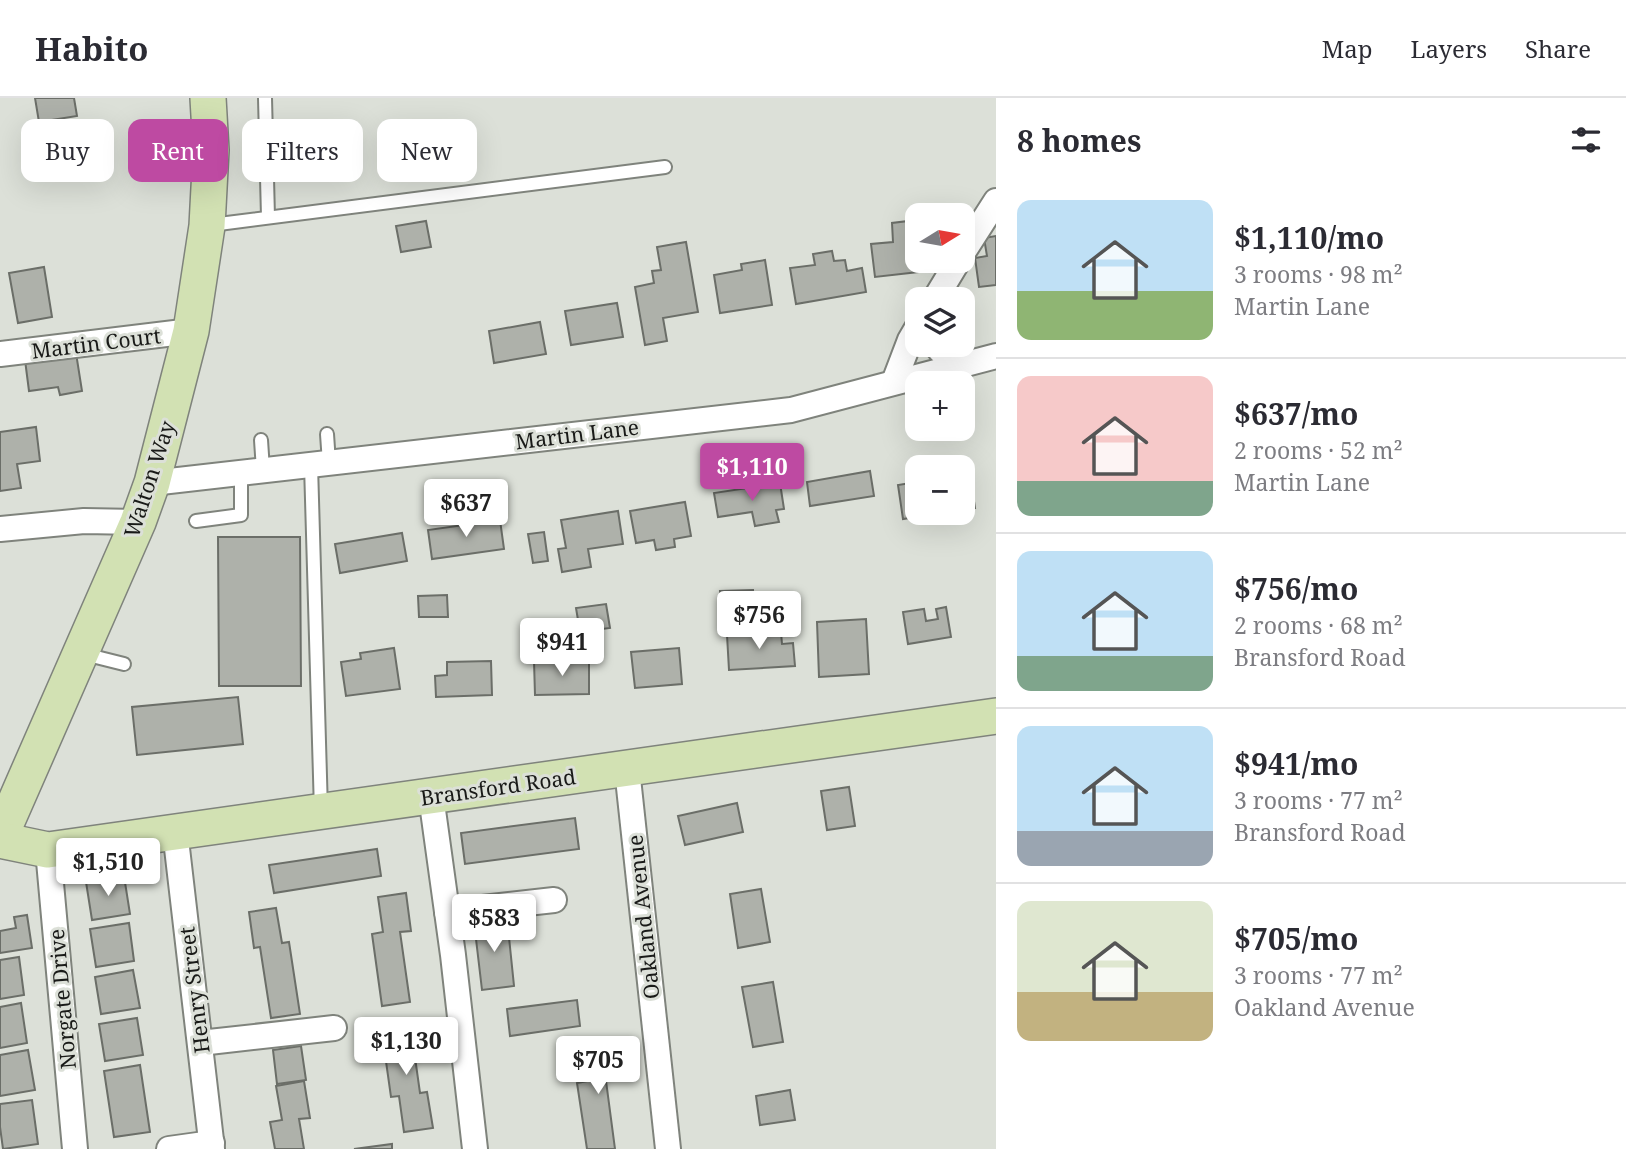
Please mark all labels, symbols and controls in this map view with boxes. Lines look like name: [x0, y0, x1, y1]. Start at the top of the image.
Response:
text: Habito: [35, 26, 149, 71]
text: Map: [1322, 32, 1373, 65]
text: Layers: [1411, 32, 1487, 65]
text: Share: [1525, 32, 1591, 65]
chip: Buy: [21, 119, 114, 182]
chip: Rent: [128, 119, 228, 182]
chip: Filters: [242, 119, 363, 182]
chip: New: [377, 119, 477, 182]
text: 8 homes: [1017, 120, 1141, 161]
icon: filters: [1567, 121, 1605, 159]
north arrow: [905, 203, 975, 273]
map controls: [905, 203, 975, 525]
text: $1,110/mo: [1234, 217, 1384, 258]
icon: home: [1073, 228, 1157, 312]
text: 3 rooms · 98 m²: [1234, 258, 1403, 290]
button: layers: [905, 287, 975, 357]
text: Martin Lane: [1234, 290, 1370, 322]
street label: Martin Court: [30, 321, 162, 365]
button: +: [905, 371, 975, 441]
text: $637/mo: [1234, 393, 1358, 434]
icon: home: [1073, 404, 1157, 488]
street label: Martin Lane: [514, 413, 640, 455]
street label: Walton Way: [117, 417, 181, 541]
text: 2 rooms · 52 m²: [1234, 434, 1403, 466]
pin: $1,110: [695, 444, 809, 503]
text: $1,110: [716, 450, 788, 482]
button: −: [905, 455, 975, 525]
text: Martin Lane: [1234, 466, 1370, 498]
pin: $637: [425, 480, 507, 539]
text: $637: [440, 486, 492, 518]
text: $756/mo: [1234, 568, 1358, 609]
icon: home: [1073, 579, 1157, 663]
pin: $756: [718, 592, 800, 651]
text: $756: [733, 598, 785, 630]
text: 2 rooms · 68 m²: [1234, 609, 1403, 641]
pin: $941: [521, 618, 603, 678]
text: $941: [536, 625, 588, 657]
text: Bransford Road: [1234, 641, 1406, 673]
text: $941/mo: [1234, 743, 1358, 784]
icon: home: [1073, 754, 1157, 838]
street label: Bransford Road: [418, 762, 578, 812]
text: 3 rooms · 77 m²: [1234, 784, 1403, 816]
text: Bransford Road: [1234, 816, 1406, 848]
street label: Oakland Avenue: [620, 833, 666, 1001]
pin: $1,510: [51, 838, 165, 898]
text: $1,510: [72, 845, 144, 877]
pin: $583: [453, 894, 535, 954]
text: $583: [468, 901, 520, 933]
text: $705/mo: [1234, 918, 1358, 959]
street label: Henry Street: [172, 925, 216, 1055]
street label: Norgate Drive: [42, 928, 82, 1070]
icon: home: [1073, 929, 1157, 1013]
text: 3 rooms · 77 m²: [1234, 959, 1403, 991]
text: Oakland Avenue: [1234, 991, 1415, 1023]
pin: $1,130: [349, 1018, 463, 1077]
text: $1,130: [370, 1024, 442, 1056]
pin: $705: [557, 1037, 639, 1096]
text: $705: [572, 1043, 624, 1075]

